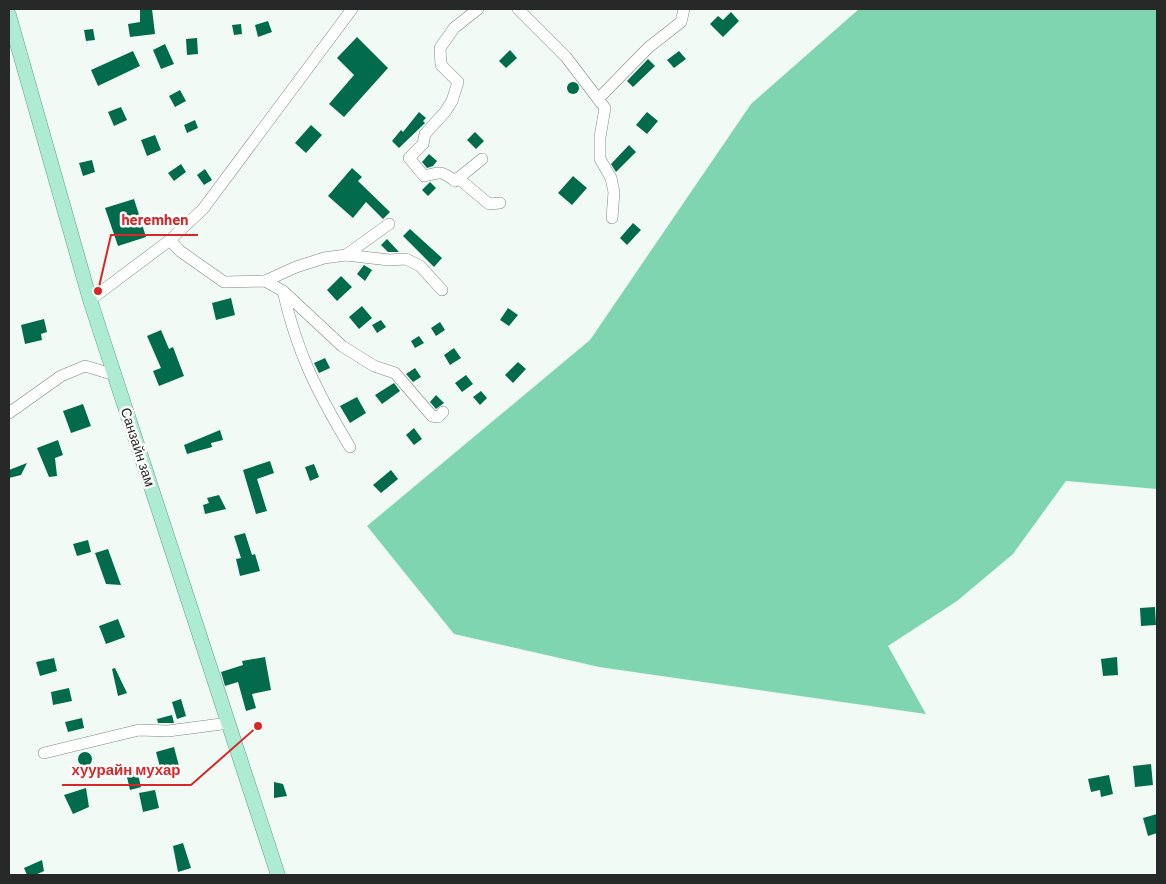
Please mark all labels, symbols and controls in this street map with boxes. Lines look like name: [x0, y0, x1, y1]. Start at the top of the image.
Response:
callout: heremhen: [111, 205, 198, 235]
text: heremhen: [121, 210, 189, 228]
street label: Санзайн зам: [118, 405, 159, 489]
callout: хуурайн мухар: [62, 755, 191, 785]
text: хуурайн мухар: [71, 760, 181, 778]

